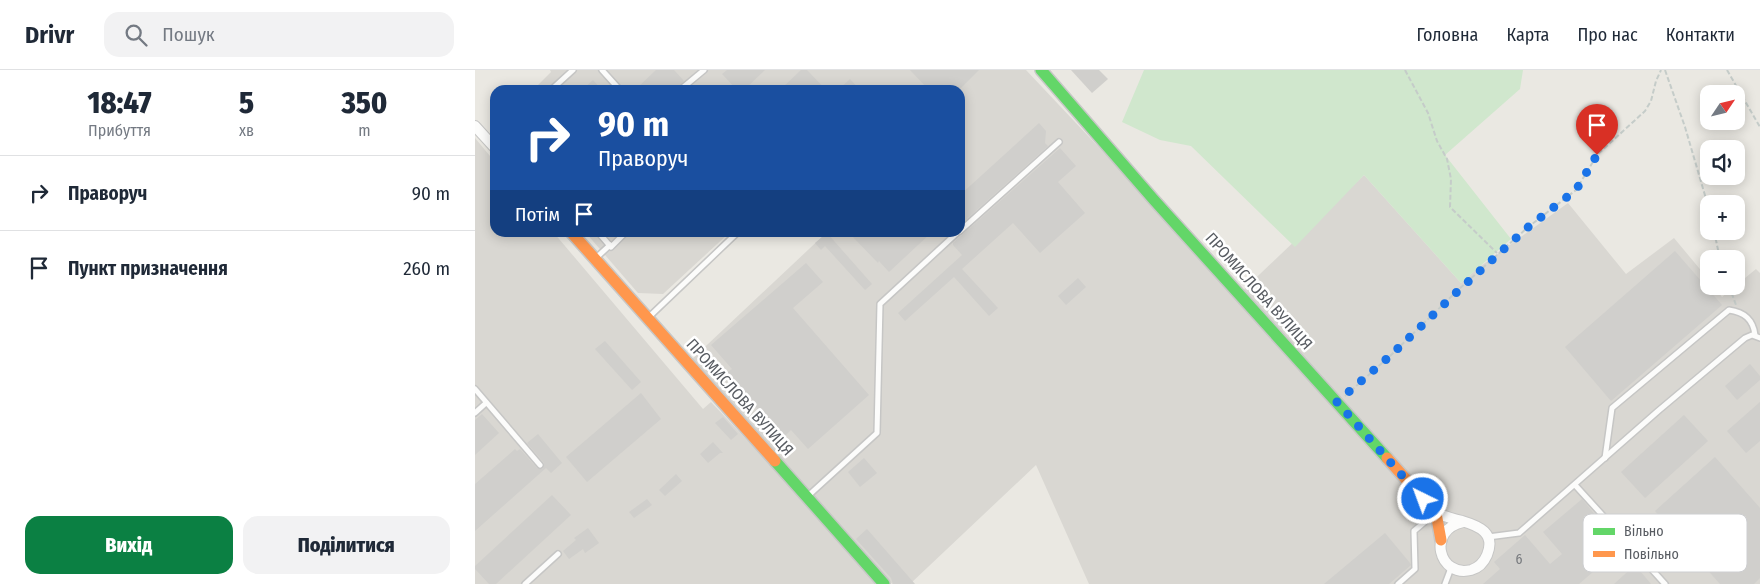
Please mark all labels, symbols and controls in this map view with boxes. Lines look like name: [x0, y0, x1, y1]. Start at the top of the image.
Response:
search box: [104, 12, 454, 57]
text: Drivr: [25, 21, 74, 49]
icon: search: [122, 21, 150, 49]
text: Пошук: [162, 23, 215, 46]
text: Головна: [1416, 24, 1478, 46]
text: Карта: [1506, 24, 1549, 46]
text: Про нас: [1577, 24, 1638, 46]
text: Контакти: [1666, 24, 1735, 46]
text: 18:47: [87, 85, 151, 121]
text: 5: [239, 85, 254, 121]
text: 350: [341, 85, 388, 121]
north arrow: [1700, 85, 1745, 130]
map controls: [1700, 85, 1745, 295]
text: 90 m: [598, 103, 669, 145]
pin: [1576, 104, 1618, 155]
icon: right: [515, 105, 580, 170]
icon: arrive: [1583, 111, 1611, 139]
text: Прибуття: [88, 121, 151, 140]
text: хв: [239, 121, 254, 140]
text: m: [358, 121, 371, 140]
button: sound: [1700, 140, 1745, 185]
text: Праворуч: [598, 145, 688, 172]
icon: right: [25, 179, 53, 207]
text: Праворуч: [68, 182, 147, 205]
text: 90 m: [412, 182, 450, 205]
button: +: [1700, 195, 1745, 240]
icon: arrive: [570, 200, 598, 228]
text: Потім: [515, 203, 560, 226]
street label: ПРОМИСЛОВА ВУЛИЦЯ: [1201, 229, 1317, 353]
button: −: [1700, 250, 1745, 295]
icon: arrive: [25, 254, 53, 282]
text: Пункт призначення: [68, 257, 228, 280]
text: 260 m: [403, 257, 450, 280]
street label: ПРОМИСЛОВА ВУЛИЦЯ: [682, 335, 798, 459]
position arrow: [1396, 472, 1448, 524]
legend: [1583, 514, 1747, 572]
button: Вихід: [25, 516, 233, 574]
button: Поділитися: [243, 516, 450, 574]
text: Вільно: [1624, 523, 1664, 540]
text: Повільно: [1624, 546, 1679, 563]
house number: 6: [1516, 551, 1523, 568]

